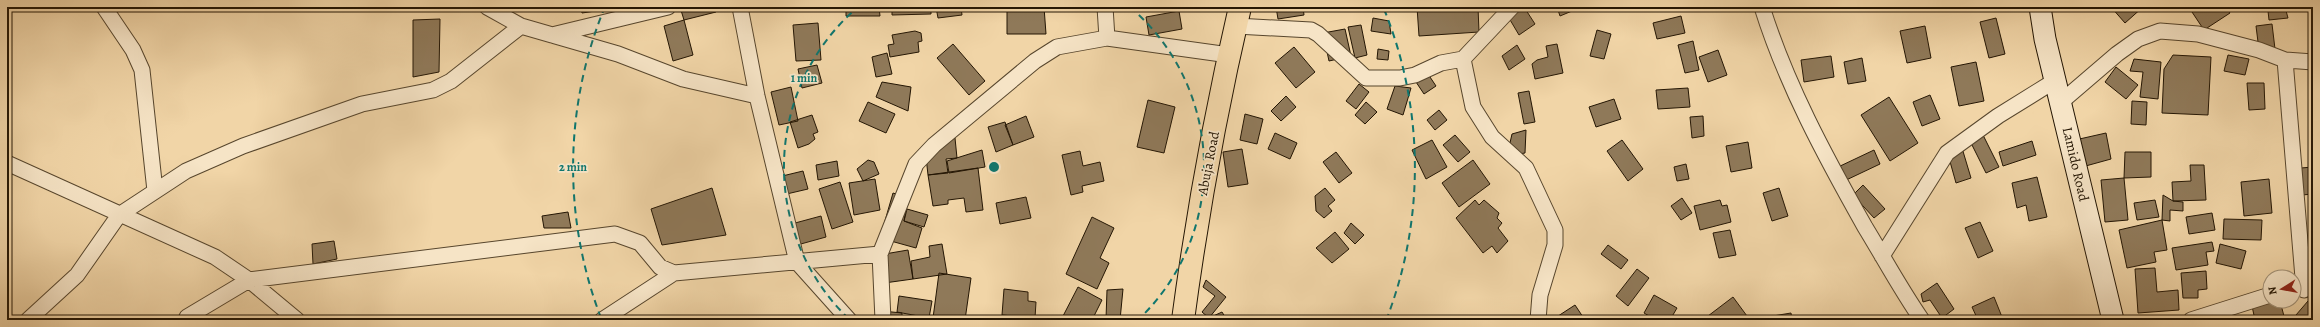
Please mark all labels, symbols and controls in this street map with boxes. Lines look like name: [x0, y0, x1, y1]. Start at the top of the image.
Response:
text: 1 min: [791, 70, 818, 86]
street label: Lamido Road: [2058, 125, 2093, 204]
street label: Abuja Road: [1193, 129, 1224, 198]
text: 2 min: [559, 159, 587, 175]
centre of rings: [987, 160, 1001, 174]
north arrow: [2262, 269, 2302, 309]
text: N: [2265, 285, 2281, 296]

